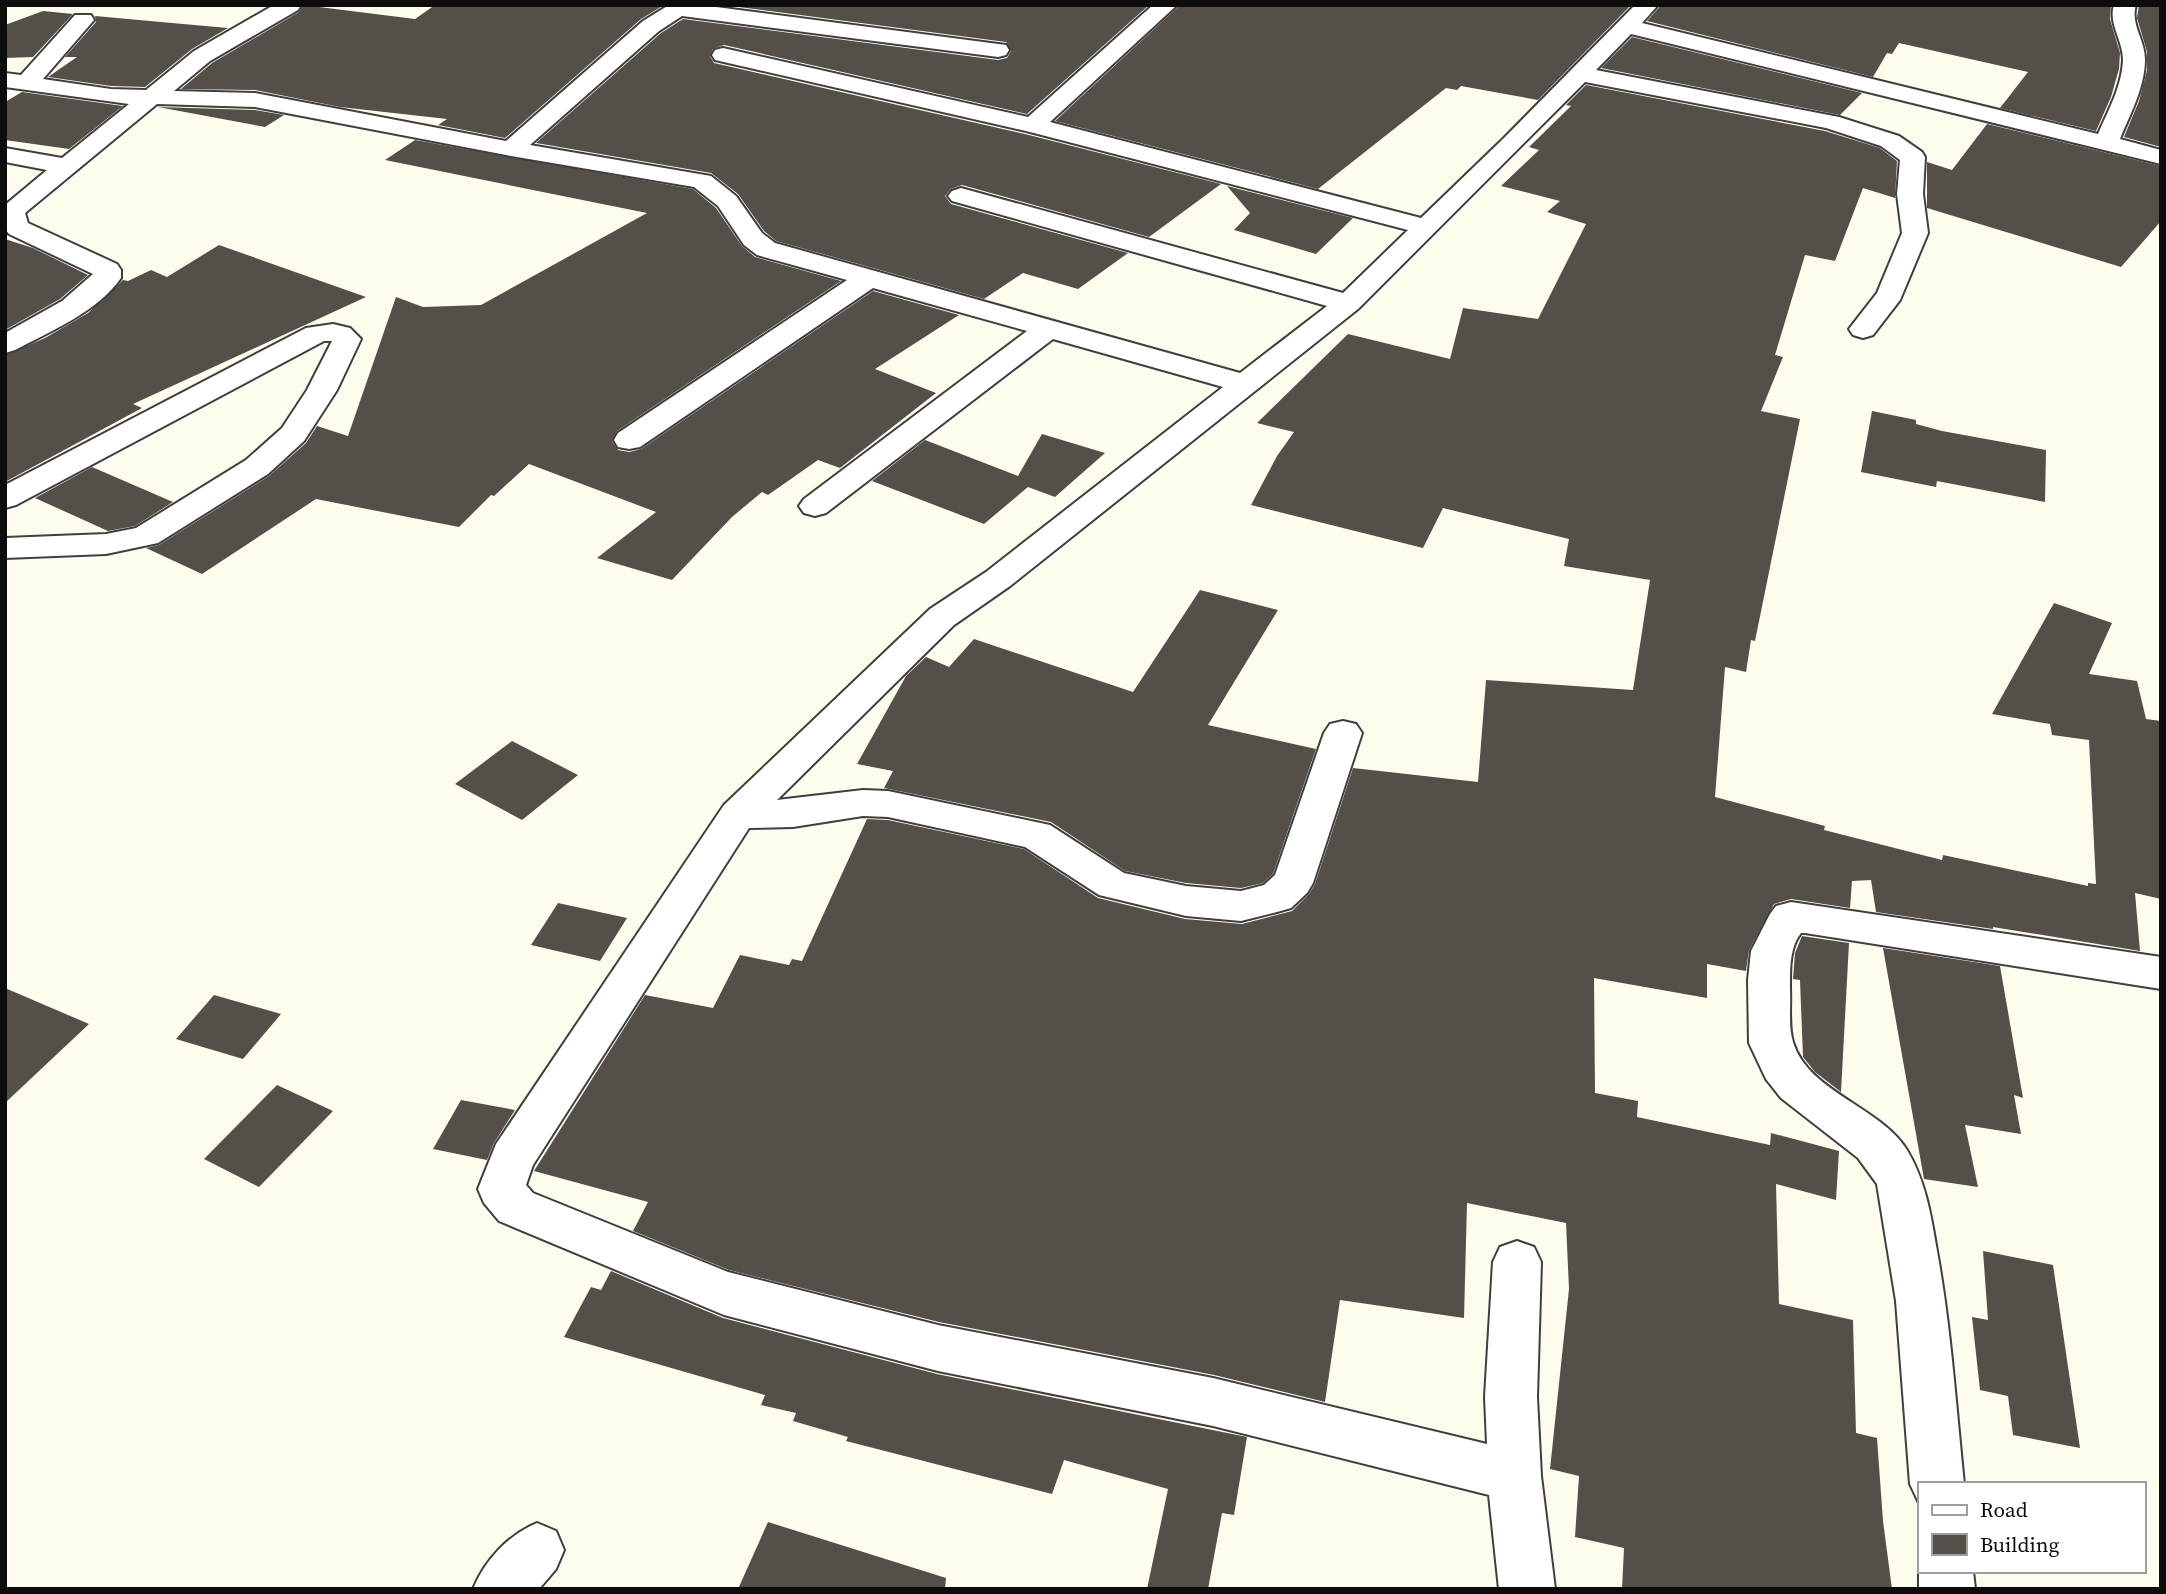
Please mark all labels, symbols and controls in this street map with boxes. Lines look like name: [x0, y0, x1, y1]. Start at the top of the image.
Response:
legend: [1918, 1482, 2145, 1573]
text: Road: [1980, 1495, 2028, 1524]
text: Building: [1980, 1530, 2059, 1559]

